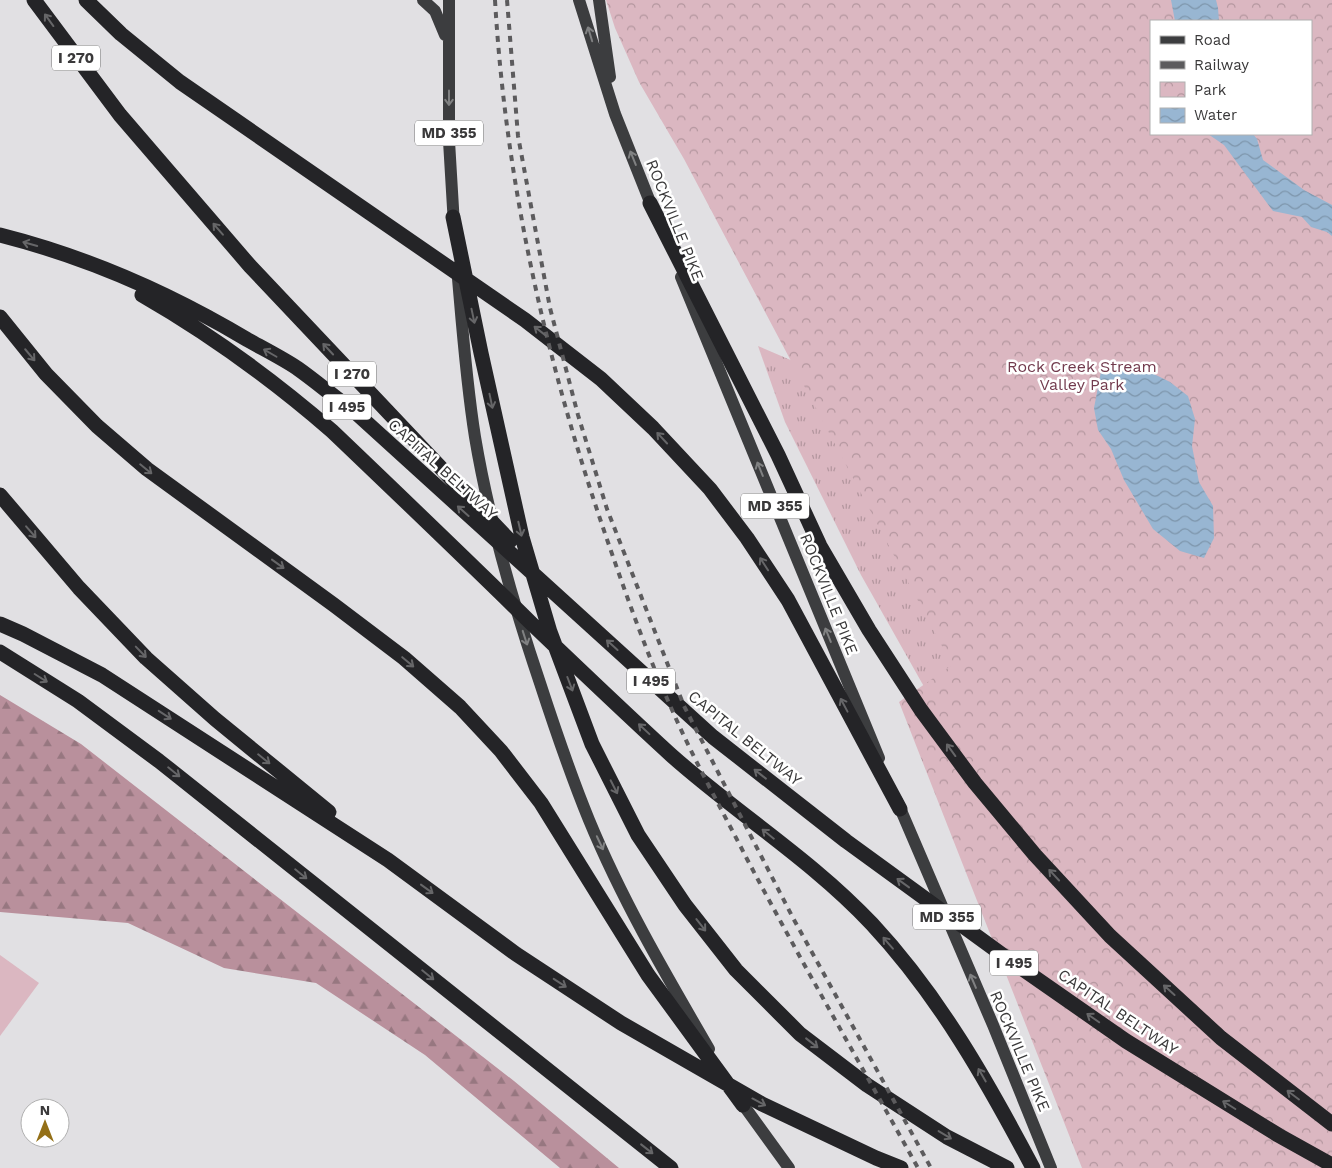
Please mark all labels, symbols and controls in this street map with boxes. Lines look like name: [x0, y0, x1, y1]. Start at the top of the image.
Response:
one-way arrow: [44, 13, 54, 27]
legend: [1150, 20, 1312, 135]
one-way arrow: [585, 26, 594, 42]
text: Road: [1194, 31, 1231, 49]
road number: I 270: [52, 46, 100, 70]
text: Railway: [1194, 56, 1249, 74]
text: Park: [1194, 81, 1227, 99]
one-way arrow: [444, 90, 454, 106]
text: Water: [1194, 106, 1237, 124]
road number: MD 355: [415, 120, 483, 146]
one-way arrow: [627, 151, 636, 166]
street label: ROCKVILLE PIKE: [642, 157, 708, 283]
one-way arrow: [213, 223, 224, 236]
one-way arrow: [23, 238, 39, 248]
one-way arrow: [469, 307, 479, 323]
one-way arrow: [533, 326, 546, 337]
one-way arrow: [322, 342, 334, 355]
one-way arrow: [264, 347, 278, 357]
one-way arrow: [25, 349, 36, 362]
park label: Rock Creek Stream Valley Park: [1007, 357, 1157, 394]
road number: I 270: [328, 362, 376, 386]
one-way arrow: [487, 392, 497, 408]
road number: I 495: [323, 394, 371, 420]
street label: CAPITAL BELTWAY: [384, 415, 502, 523]
one-way arrow: [656, 431, 668, 444]
one-way arrow: [754, 461, 763, 476]
one-way arrow: [140, 463, 153, 474]
road number: MD 355: [741, 494, 809, 518]
one-way arrow: [457, 505, 470, 517]
one-way arrow: [516, 521, 525, 537]
one-way arrow: [25, 526, 37, 539]
street label: ROCKVILLE PIKE: [796, 531, 862, 657]
one-way arrow: [759, 557, 769, 571]
one-way arrow: [271, 559, 285, 569]
one-way arrow: [823, 628, 833, 643]
one-way arrow: [520, 630, 530, 646]
one-way arrow: [605, 639, 618, 651]
one-way arrow: [135, 646, 147, 658]
one-way arrow: [401, 656, 414, 667]
road number: I 495: [627, 668, 675, 694]
one-way arrow: [34, 674, 48, 684]
one-way arrow: [566, 676, 575, 691]
street label: CAPITAL BELTWAY: [684, 686, 806, 790]
one-way arrow: [839, 698, 848, 713]
one-way arrow: [158, 710, 172, 721]
one-way arrow: [637, 723, 650, 735]
one-way arrow: [946, 743, 956, 757]
one-way arrow: [257, 753, 270, 764]
one-way arrow: [167, 767, 180, 778]
one-way arrow: [754, 768, 767, 779]
one-way arrow: [609, 780, 619, 795]
one-way arrow: [762, 828, 775, 839]
one-way arrow: [596, 835, 605, 850]
one-way arrow: [294, 868, 307, 879]
one-way arrow: [1048, 869, 1060, 882]
one-way arrow: [896, 878, 910, 888]
one-way arrow: [420, 884, 434, 894]
road number: MD 355: [913, 904, 981, 930]
one-way arrow: [695, 918, 706, 931]
one-way arrow: [883, 937, 894, 950]
road number: I 495: [990, 950, 1038, 976]
street label: CAPITAL BELTWAY: [1054, 965, 1182, 1059]
one-way arrow: [421, 970, 434, 981]
one-way arrow: [968, 974, 978, 989]
one-way arrow: [552, 978, 566, 988]
one-way arrow: [1162, 984, 1175, 996]
street label: ROCKVILLE PIKE: [986, 988, 1054, 1114]
one-way arrow: [1086, 1013, 1100, 1023]
one-way arrow: [805, 1037, 818, 1048]
one-way arrow: [977, 1068, 987, 1083]
one-way arrow: [1287, 1089, 1300, 1100]
one-way arrow: [752, 1097, 767, 1107]
north arrow: [20, 1098, 70, 1148]
one-way arrow: [1223, 1100, 1237, 1110]
text: N: [40, 1102, 50, 1118]
one-way arrow: [937, 1131, 951, 1141]
one-way arrow: [640, 1144, 653, 1155]

